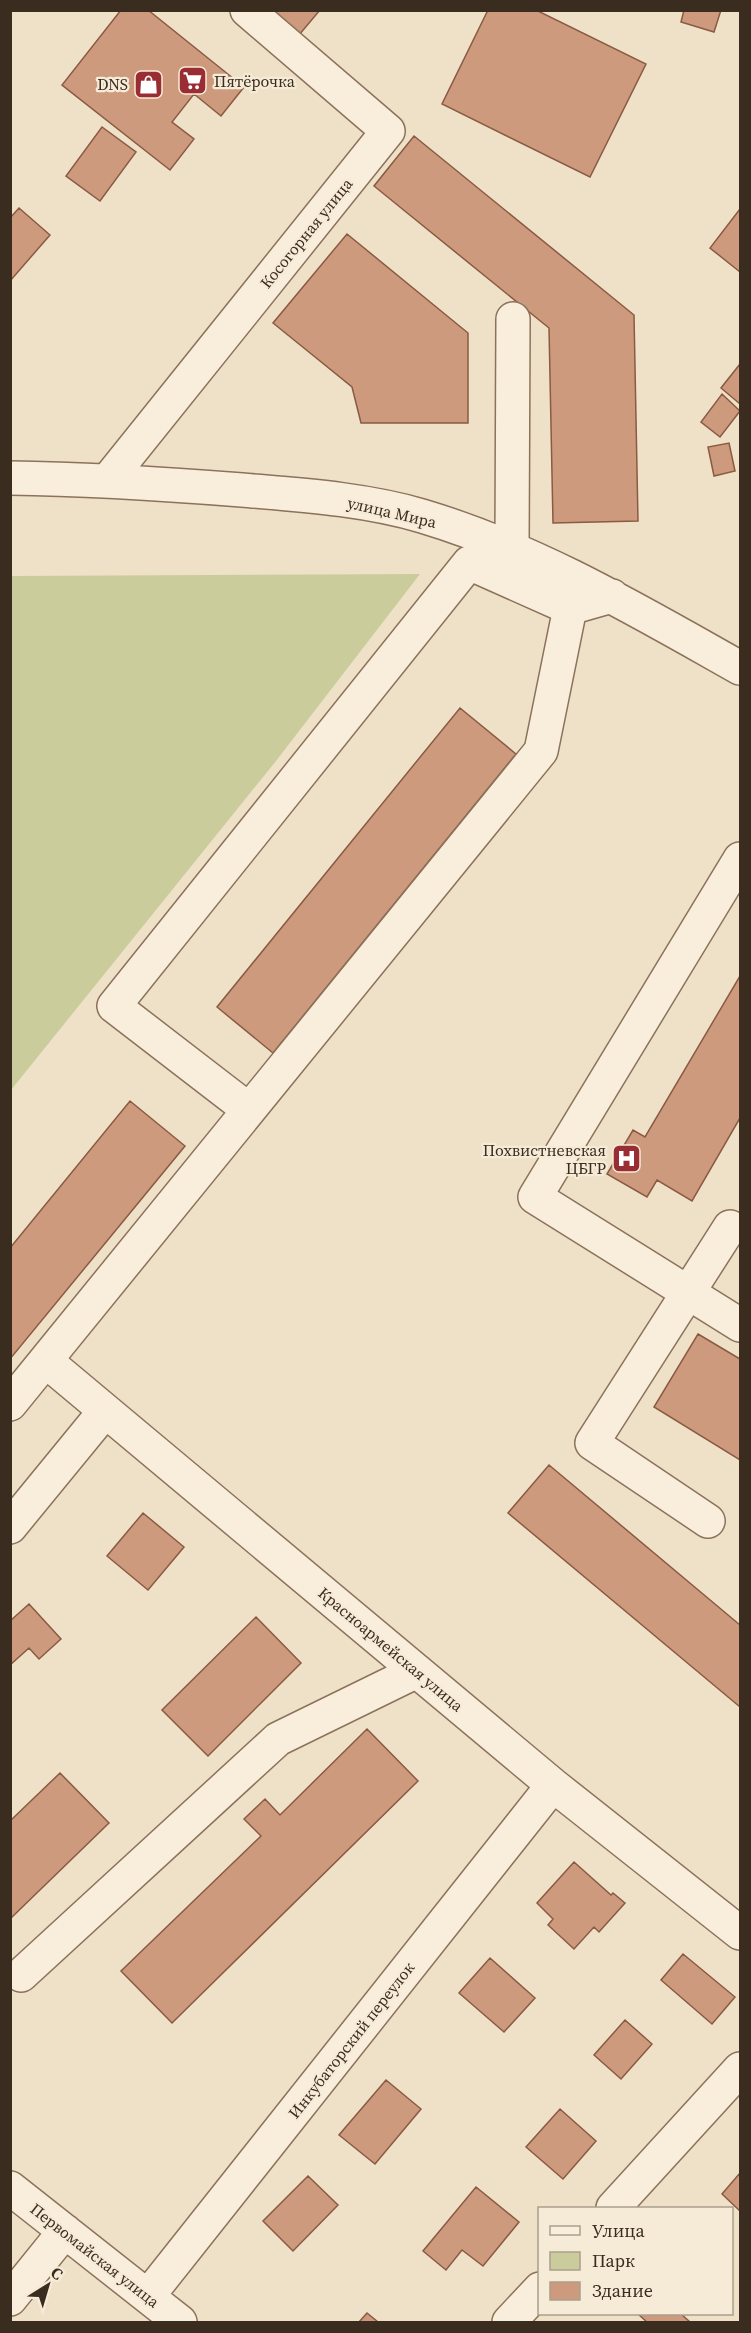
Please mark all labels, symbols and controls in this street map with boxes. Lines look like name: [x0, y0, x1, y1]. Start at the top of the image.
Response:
supermarket icon: Пятёрочка: [177, 65, 209, 97]
shop icon: DNS: [133, 68, 165, 100]
place label: Пятёрочка: [214, 70, 296, 92]
place label: DNS: [97, 73, 128, 95]
street label: Косогорная улица: [255, 173, 358, 293]
street label: улица Мира: [345, 491, 440, 533]
place label: Похвистневская ЦБГР: [483, 1139, 607, 1179]
hospital icon: Похвистневская ЦБГР: [611, 1143, 643, 1175]
street label: Красноармейская улица: [314, 1582, 469, 1717]
street label: Инкубаторский переулок: [283, 1957, 419, 2123]
street label: Первомайская улица: [26, 2198, 165, 2313]
legend: [538, 2207, 733, 2315]
text: Улица: [592, 2218, 645, 2243]
text: Парк: [592, 2248, 635, 2273]
north arrow: [18, 2255, 78, 2315]
text: С: [46, 2261, 68, 2285]
text: Здание: [592, 2278, 653, 2303]

